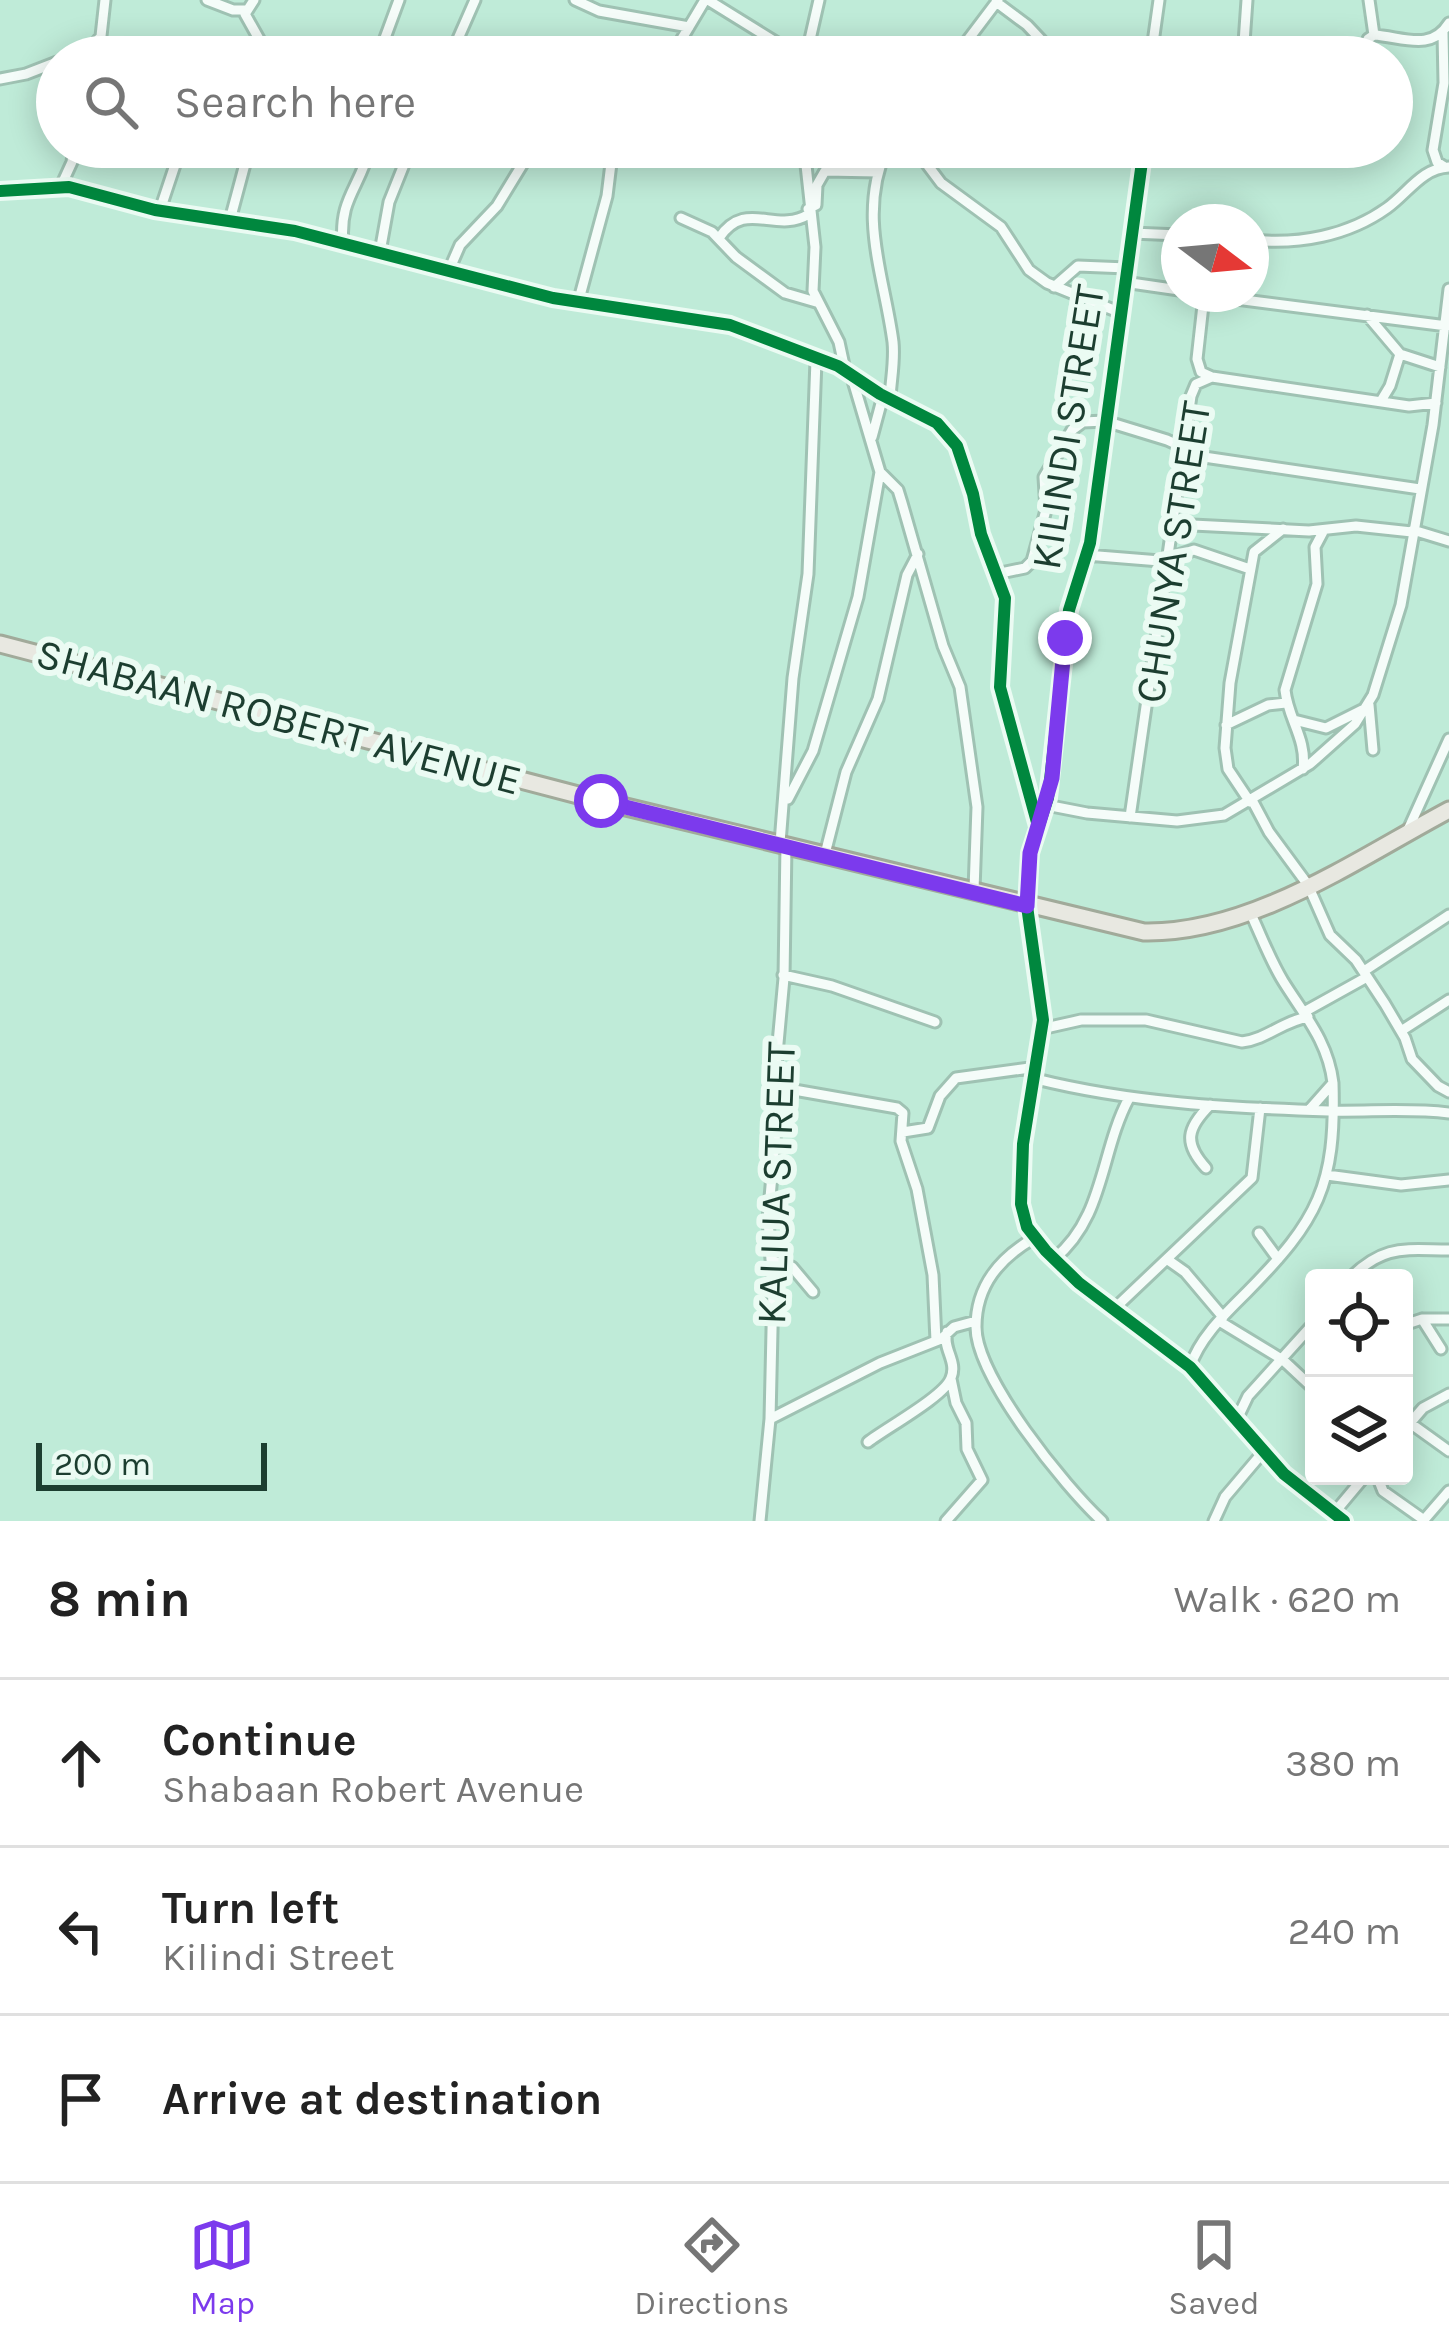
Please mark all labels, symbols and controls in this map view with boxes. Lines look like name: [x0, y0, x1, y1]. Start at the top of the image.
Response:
search box: [36, 36, 1413, 168]
icon: search: [78, 69, 144, 135]
text: Search here: [174, 76, 416, 128]
north arrow: [1161, 204, 1269, 312]
street label: KILINDI STREET: [1021, 281, 1115, 573]
street label: CHUNYA STREET: [1124, 398, 1222, 706]
route end: [1038, 611, 1092, 665]
street label: SHABAAN ROBERT AVENUE: [31, 628, 527, 806]
route start: [574, 774, 628, 828]
street label: KALIUA STREET: [746, 1041, 806, 1325]
map controls: [1305, 1269, 1413, 1485]
button: locate: [1305, 1269, 1413, 1377]
button: layers: [1305, 1377, 1413, 1485]
scale bar: [36, 1437, 267, 1490]
text: 200 m: [54, 1445, 151, 1483]
text: 8 min: [48, 1569, 191, 1629]
text: Walk · 620 m: [1174, 1576, 1401, 1622]
text: Continue: [162, 1714, 357, 1766]
icon: ahead: [48, 1730, 114, 1796]
text: 380 m: [1285, 1740, 1401, 1786]
text: Shabaan Robert Avenue: [162, 1766, 584, 1812]
text: Turn left: [162, 1882, 339, 1934]
icon: left: [48, 1898, 114, 1964]
text: 240 m: [1288, 1908, 1401, 1954]
text: Kilindi Street: [162, 1934, 394, 1980]
icon: arrive: [48, 2066, 114, 2132]
text: Arrive at destination: [162, 2073, 602, 2125]
tab: Map: [189, 2212, 255, 2322]
tab: Directions: [634, 2212, 789, 2322]
tab: Saved: [1168, 2212, 1260, 2322]

